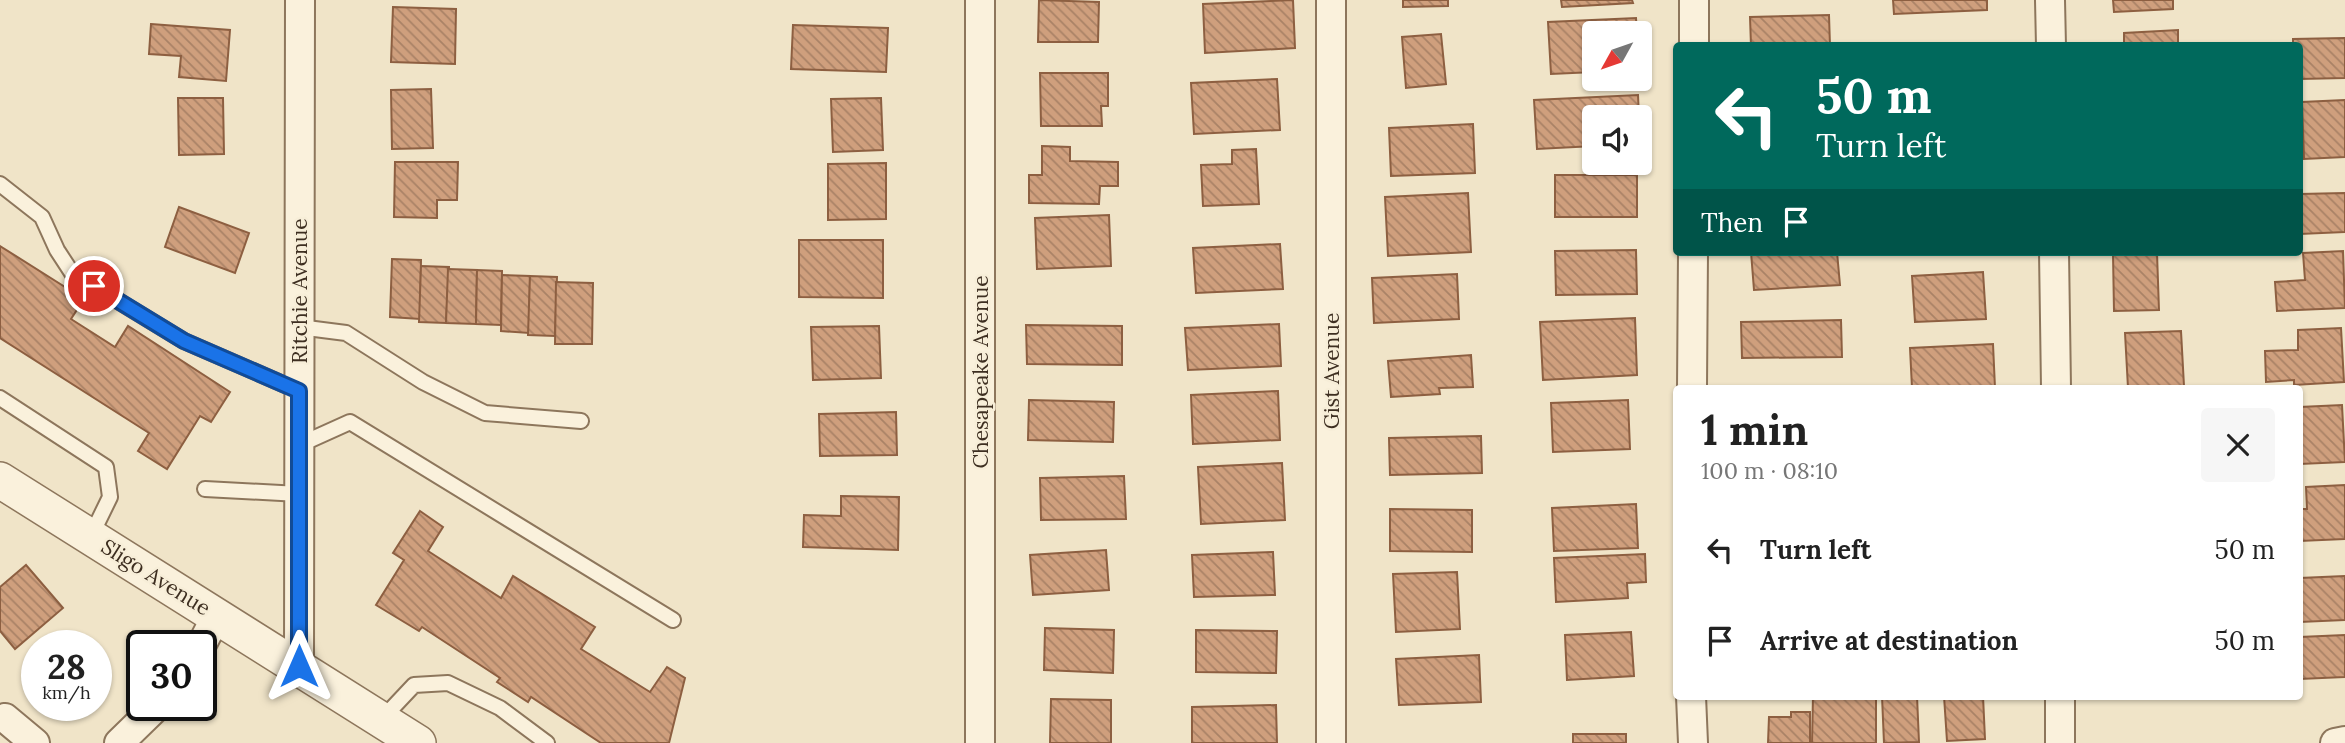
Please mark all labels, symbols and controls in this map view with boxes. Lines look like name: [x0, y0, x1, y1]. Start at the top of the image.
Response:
north arrow: [1582, 21, 1652, 91]
map controls: [1582, 21, 1652, 175]
text: 50 m: [1816, 64, 1932, 126]
icon: left: [1701, 70, 1792, 161]
button: sound: [1582, 105, 1652, 175]
text: Turn left: [1816, 125, 1946, 166]
icon: arrive: [1777, 203, 1815, 241]
text: Then: [1701, 206, 1763, 239]
street label: Ritchie Avenue: [286, 218, 313, 364]
pin: [64, 256, 124, 316]
icon: arrive: [75, 267, 113, 305]
street label: Chesapeake Avenue: [967, 275, 994, 469]
street label: Gist Avenue: [1318, 313, 1345, 429]
text: 1 min: [1701, 403, 1808, 457]
button: close: [2201, 408, 2275, 482]
text: 100 m · 08:10: [1701, 456, 1838, 485]
icon: left: [1701, 531, 1739, 569]
street label: Sligo Avenue: [96, 533, 216, 621]
text: Turn left: [1760, 533, 1871, 566]
text: 50 m: [2215, 533, 2275, 566]
icon: arrive: [1701, 622, 1739, 660]
text: Arrive at destination: [1760, 624, 2018, 657]
text: 50 m: [2215, 624, 2275, 657]
position arrow: [262, 629, 336, 703]
speed limit sign: 30: [126, 630, 217, 721]
text: 28: [47, 644, 86, 689]
text: km/h: [42, 681, 91, 704]

